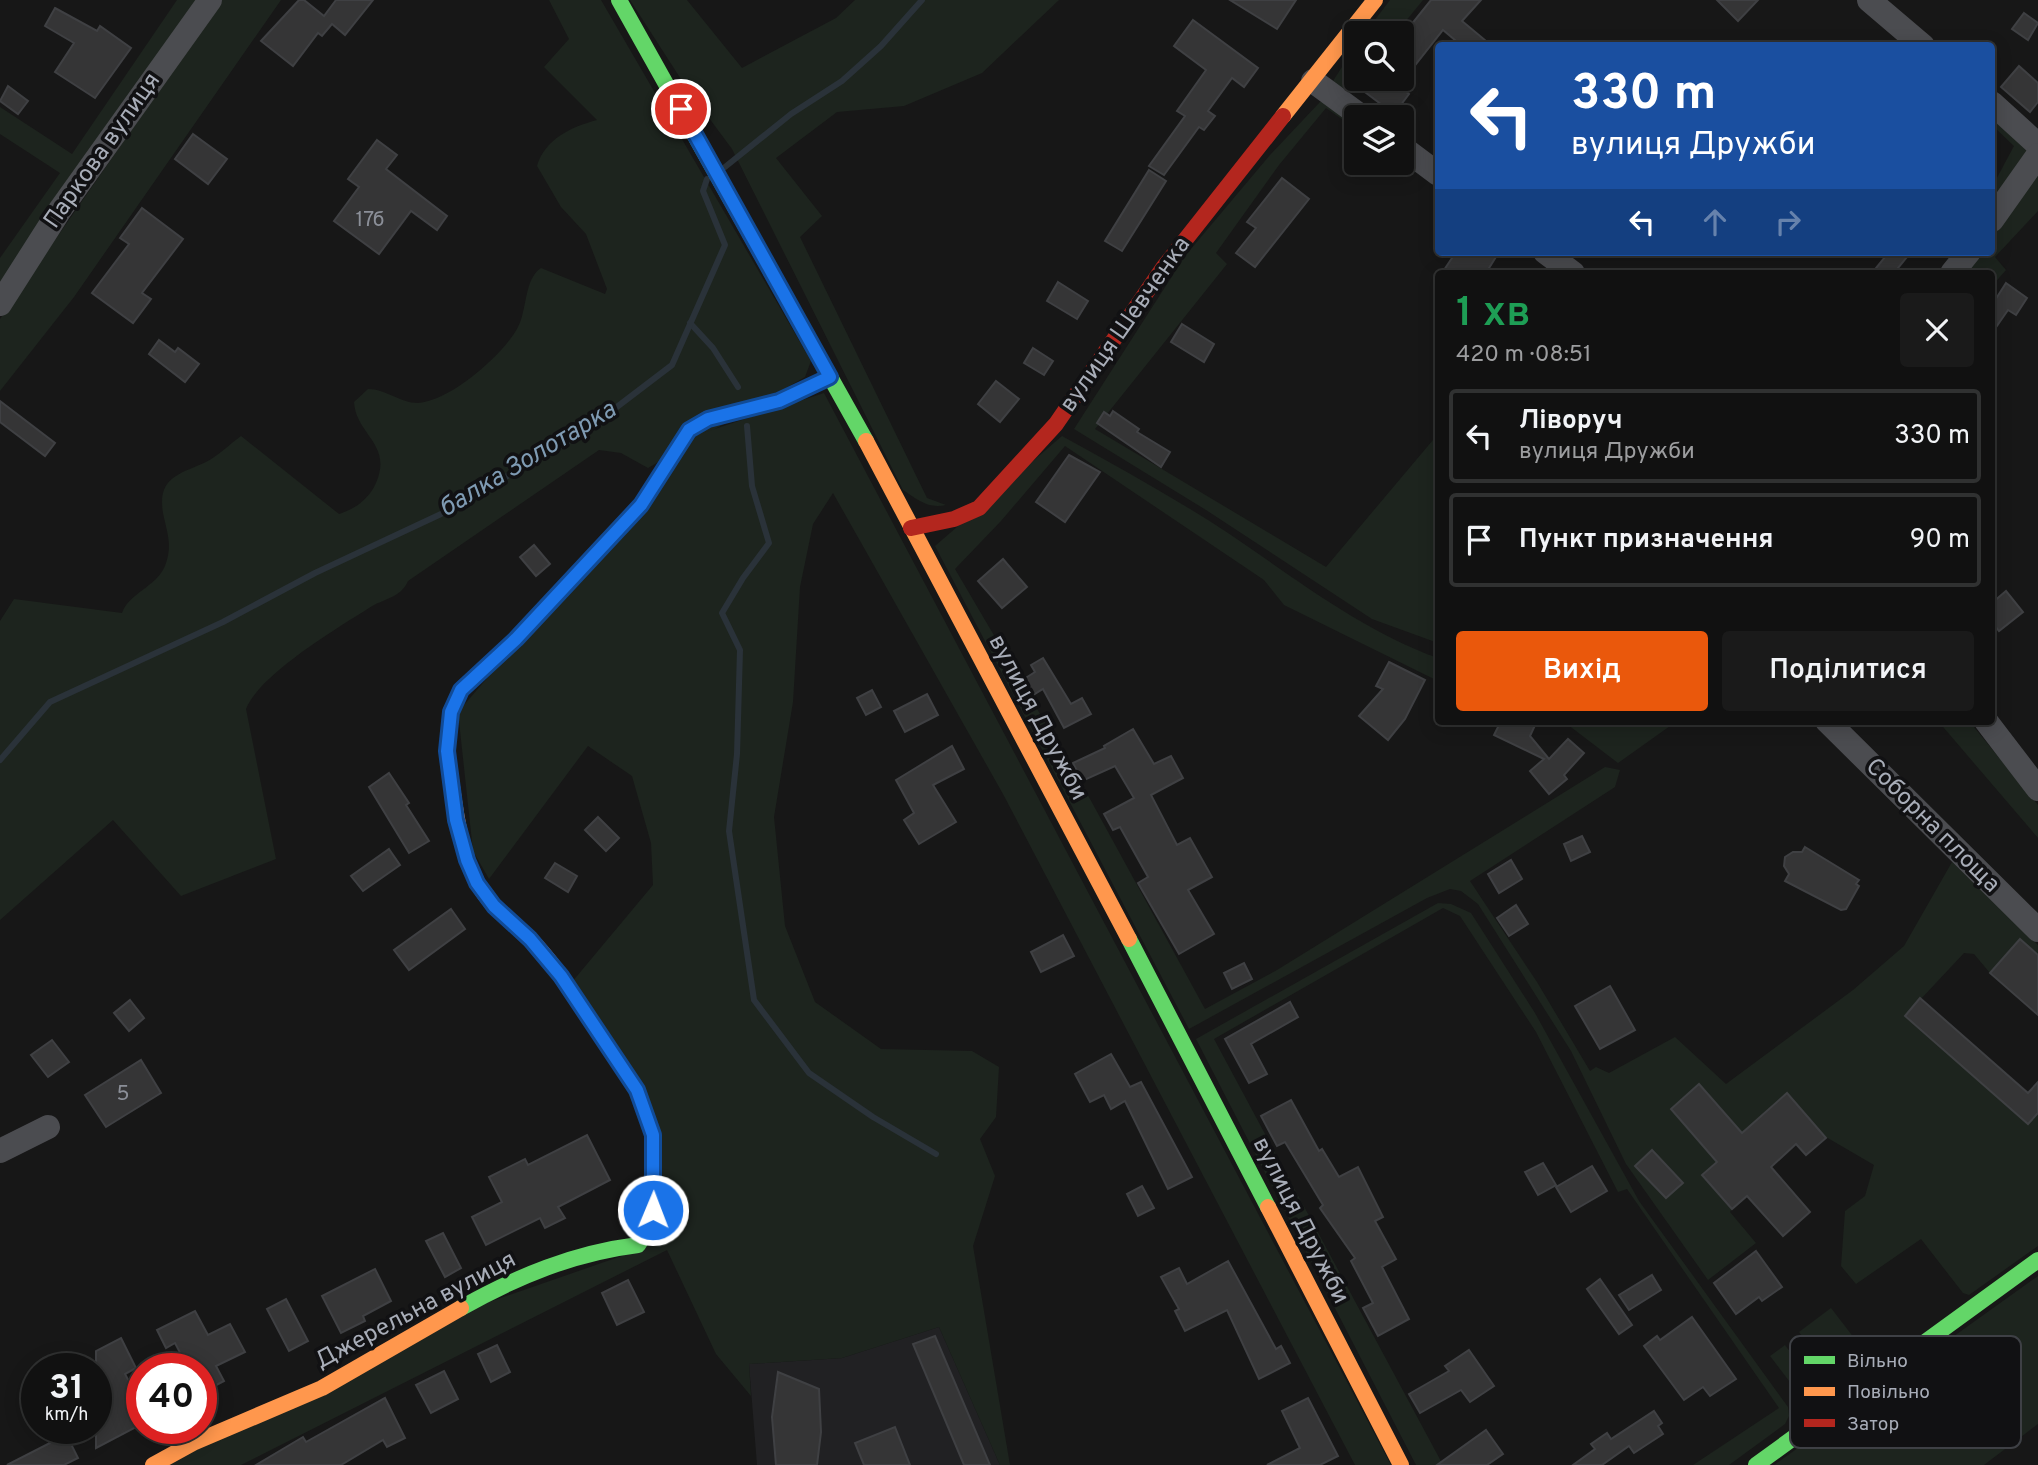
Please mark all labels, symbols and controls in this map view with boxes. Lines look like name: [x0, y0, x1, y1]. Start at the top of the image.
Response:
map controls: [1344, 21, 1414, 175]
button: search: [1344, 21, 1414, 91]
text: 330 m: [1571, 65, 1716, 127]
street label: Паркова вулиця: [38, 67, 168, 235]
icon: left: [1456, 70, 1547, 161]
pin: [651, 79, 711, 139]
icon: arrive: [662, 90, 700, 128]
button: layers: [1344, 105, 1414, 175]
text: вулиця Дружби: [1571, 126, 1816, 166]
icon: left: [1623, 203, 1661, 241]
icon: ahead: [1696, 203, 1734, 241]
icon: right: [1769, 203, 1807, 241]
house number: 17б: [355, 207, 385, 234]
street label: вулиця Шевченка: [1054, 231, 1198, 419]
text: 1 хв: [1456, 288, 1531, 341]
button: close: [1900, 293, 1974, 367]
text: 420 m · 08:51: [1456, 341, 1592, 370]
water label: балка Золотарка: [433, 394, 623, 526]
text: Ліворуч: [1519, 405, 1622, 438]
icon: left: [1460, 417, 1498, 455]
text: 330 m: [1894, 420, 1970, 453]
text: вулиця Дружби: [1519, 438, 1695, 467]
icon: arrive: [1460, 521, 1498, 559]
text: Пункт призначення: [1519, 524, 1773, 557]
text: 90 m: [1910, 524, 1970, 557]
street label: вулиця Дружби: [981, 630, 1093, 806]
button: Вихід: [1456, 631, 1708, 711]
button: Поділитися: [1722, 631, 1974, 711]
street label: Соборна площа: [1858, 752, 2006, 900]
house number: 5: [116, 1081, 130, 1108]
street label: вулиця Дружби: [1245, 1132, 1355, 1310]
position arrow: [616, 1173, 690, 1247]
street label: Джерельна вулиця: [310, 1245, 522, 1377]
legend: [1790, 1336, 2021, 1448]
text: Вільно: [1847, 1350, 1908, 1374]
speed limit sign: 40: [126, 1353, 217, 1444]
text: 31: [49, 1367, 84, 1411]
text: Повільно: [1847, 1381, 1930, 1405]
text: km/h: [45, 1404, 88, 1427]
text: Затор: [1847, 1413, 1899, 1437]

